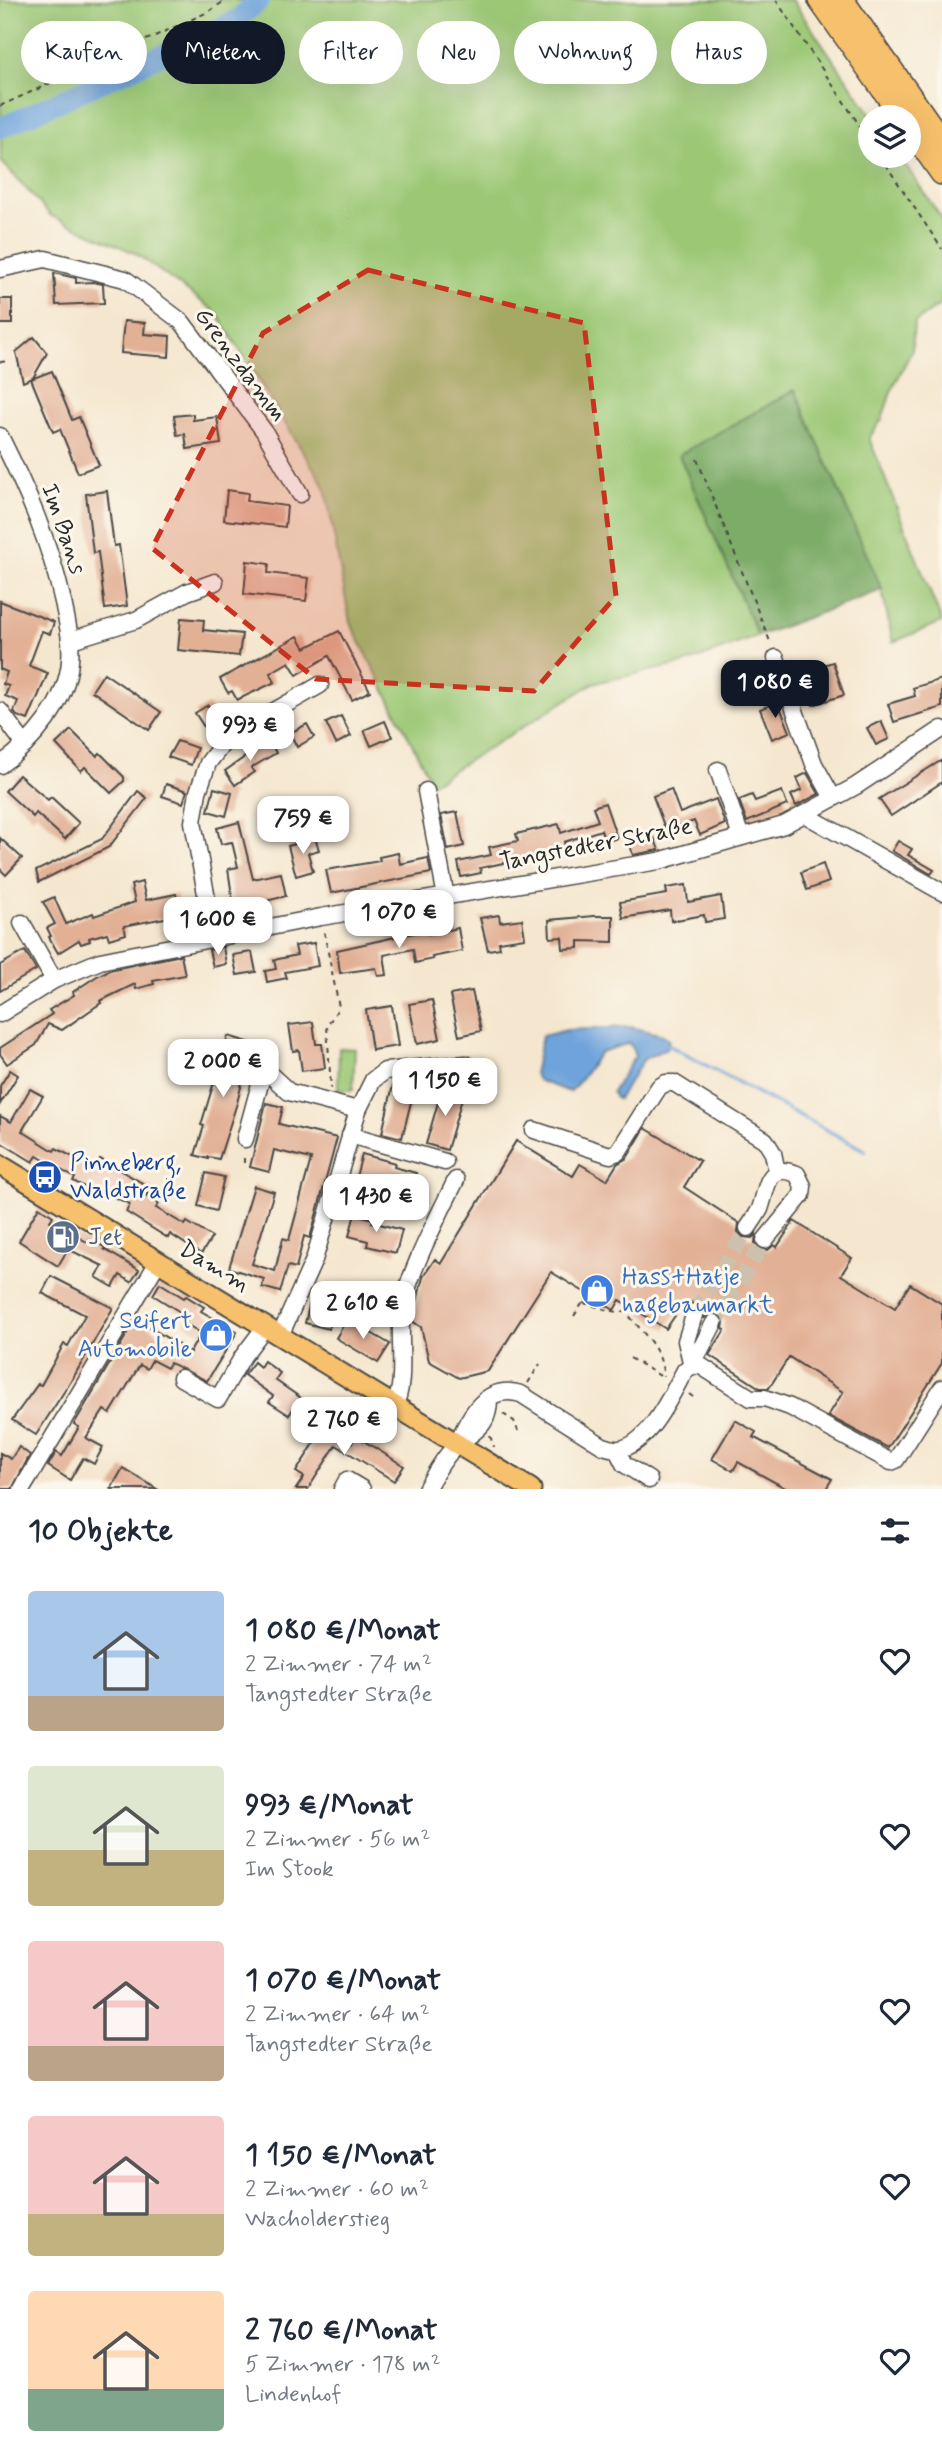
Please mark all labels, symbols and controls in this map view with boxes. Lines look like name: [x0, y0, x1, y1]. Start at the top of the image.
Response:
chip: Kaufen: [21, 21, 147, 84]
chip: Mieten: [161, 21, 285, 84]
chip: Filter: [299, 21, 403, 84]
chip: Neu: [417, 21, 500, 84]
chip: Wohnung: [514, 21, 657, 84]
chip: Haus: [671, 21, 767, 84]
map controls: [858, 105, 921, 168]
button: layers: [858, 105, 921, 168]
street label: Grenzdamm: [187, 301, 293, 429]
street label: Im Bans: [33, 480, 93, 579]
pin: 1 080 €: [710, 660, 840, 720]
text: 1 080 €: [737, 668, 813, 698]
pin: 993 €: [201, 704, 299, 763]
text: 993 €: [222, 711, 278, 741]
pin: 759 €: [254, 796, 352, 856]
text: 759 €: [273, 804, 333, 834]
street label: Tangstedter Straße: [497, 811, 696, 881]
pin: 1 070 €: [334, 890, 464, 950]
pin: 1 600 €: [153, 898, 283, 957]
text: 1 070 €: [361, 898, 437, 928]
text: 1 600 €: [179, 905, 257, 935]
pin: 2 000 €: [158, 1040, 288, 1099]
text: 2 000 €: [184, 1047, 262, 1077]
pin: 1 150 €: [380, 1058, 510, 1118]
text: 1 150 €: [408, 1066, 482, 1096]
place label: Pinneberg, Waldstraße: [70, 1148, 187, 1207]
bus stop icon: Pinneberg, Waldstraße: [26, 1158, 64, 1196]
pin: 1 430 €: [311, 1174, 441, 1234]
text: 1 430 €: [339, 1182, 413, 1212]
fuel station icon: Jet: [44, 1218, 82, 1256]
place label: Jet: [88, 1222, 122, 1253]
street label: Damm: [173, 1234, 255, 1300]
place label: Hass+Hatje hagebaumarkt: [622, 1262, 773, 1324]
shop icon: Hass+Hatje hagebaumarkt: [578, 1272, 616, 1310]
pin: 2 610 €: [298, 1282, 428, 1341]
text: 2 610 €: [326, 1289, 400, 1319]
place label: Seifert Automobile: [77, 1306, 192, 1365]
shop icon: Seifert Automobile: [197, 1316, 235, 1354]
pin: 2 760 €: [279, 1398, 409, 1457]
text: 2 760 €: [307, 1405, 381, 1435]
text: 10 Objekte: [28, 1512, 173, 1551]
icon: filters: [876, 1512, 914, 1550]
text: 1 080 €/Monat: [245, 1611, 440, 1650]
icon: home: [84, 1619, 168, 1703]
icon: heart: [876, 1642, 914, 1680]
text: 2 Zimmer · 74 m²: [245, 1650, 432, 1680]
text: Tangstedter Straße: [245, 1680, 433, 1710]
text: 993 €/Monat: [245, 1786, 414, 1825]
icon: home: [84, 1794, 168, 1878]
icon: heart: [876, 1817, 914, 1855]
text: 2 Zimmer · 56 m²: [245, 1825, 430, 1855]
text: Im Stook: [245, 1855, 334, 1885]
text: 1 070 €/Monat: [245, 1961, 441, 2000]
icon: home: [84, 1969, 168, 2053]
icon: heart: [876, 1992, 914, 2030]
text: 2 Zimmer · 64 m²: [245, 2000, 430, 2030]
text: Tangstedter Straße: [245, 2030, 433, 2060]
text: 1 150 €/Monat: [245, 2136, 437, 2175]
icon: home: [84, 2144, 168, 2228]
icon: heart: [876, 2167, 914, 2205]
text: 2 Zimmer · 60 m²: [245, 2175, 429, 2205]
text: Wacholderstieg: [245, 2205, 390, 2235]
text: 2 760 €/Monat: [245, 2311, 437, 2350]
icon: home: [84, 2319, 168, 2403]
icon: heart: [876, 2342, 914, 2380]
text: 5 Zimmer · 178 m²: [245, 2350, 441, 2380]
text: Lindenhof: [245, 2380, 341, 2410]

